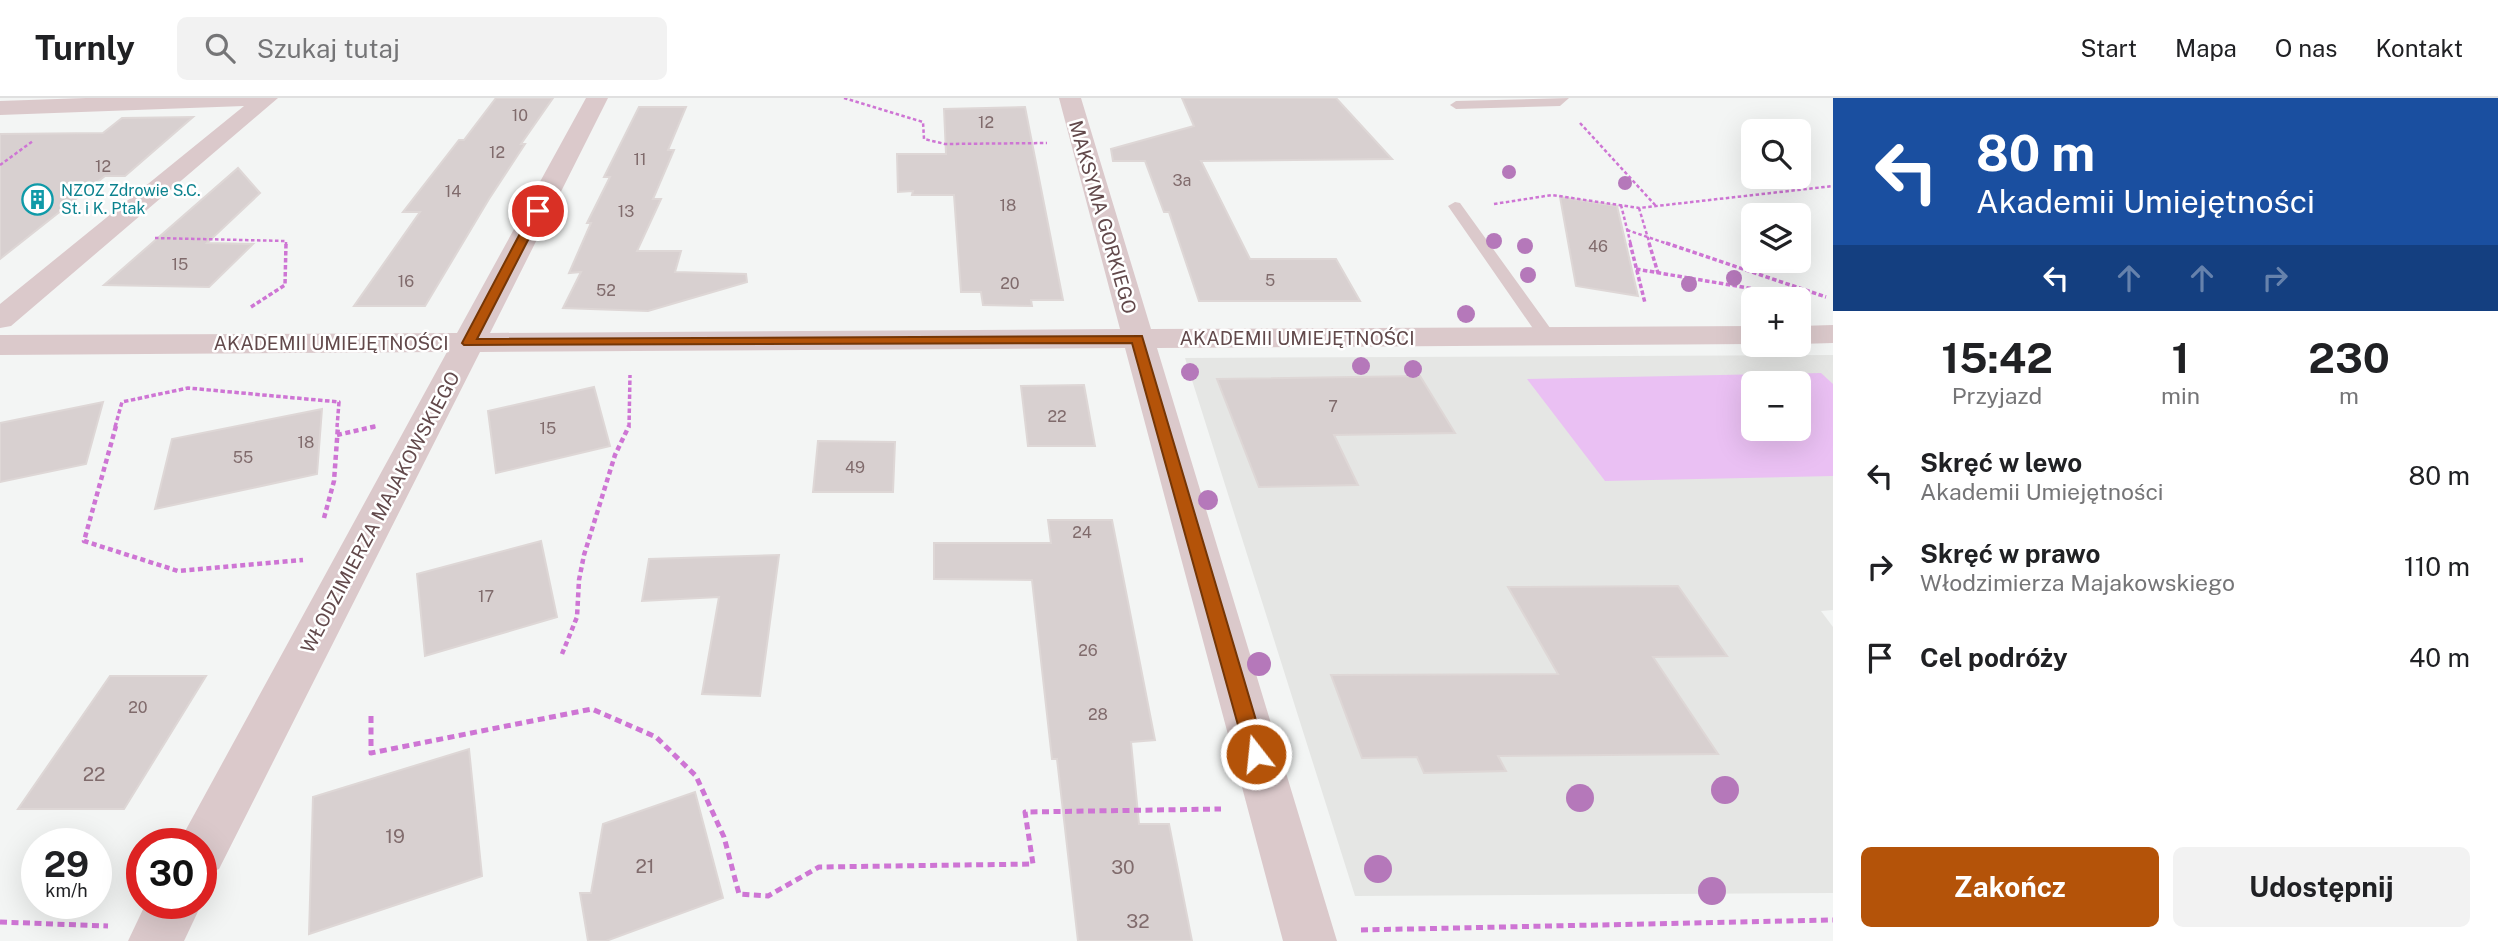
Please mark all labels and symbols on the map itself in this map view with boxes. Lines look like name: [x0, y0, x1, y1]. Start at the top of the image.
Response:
house number: 10: [512, 106, 528, 125]
house number: 12: [978, 113, 994, 132]
street label: MAKSYMA GORKIEGO: [1065, 118, 1141, 316]
house number: 12: [489, 143, 505, 162]
house number: 11: [633, 150, 647, 169]
house number: 12: [95, 157, 111, 176]
house number: 3a: [1173, 171, 1191, 190]
place label: NZOZ Zdrowie S.C. St. i K. Ptak: [61, 181, 201, 218]
pin: [508, 181, 568, 241]
building icon: NZOZ Zdrowie S.C. St. i K. Ptak: [21, 182, 55, 216]
house number: 14: [445, 182, 461, 201]
house number: 18: [1000, 196, 1016, 215]
house number: 13: [618, 202, 634, 221]
house number: 46: [1588, 237, 1608, 256]
house number: 15: [172, 255, 188, 274]
house number: 5: [1265, 271, 1275, 290]
house number: 16: [398, 272, 414, 291]
house number: 20: [1000, 274, 1020, 293]
house number: 52: [596, 281, 616, 300]
street label: AKADEMII UMIEJĘTNOŚCI: [1179, 327, 1415, 349]
street label: AKADEMII UMIEJĘTNOŚCI: [213, 332, 449, 354]
street label: WŁODZIMIERZA MAJAKOWSKIEGO: [296, 367, 464, 657]
house number: 7: [1328, 397, 1338, 416]
house number: 22: [1047, 407, 1067, 426]
house number: 15: [540, 419, 556, 438]
house number: 18: [298, 433, 314, 452]
house number: 55: [233, 448, 253, 467]
house number: 49: [845, 458, 865, 477]
house number: 24: [1072, 523, 1092, 542]
house number: 17: [478, 587, 494, 606]
house number: 26: [1078, 641, 1098, 660]
house number: 20: [128, 698, 148, 717]
house number: 28: [1088, 705, 1108, 724]
position arrow: [1219, 717, 1293, 791]
house number: 22: [83, 763, 105, 785]
house number: 19: [385, 825, 405, 847]
speed limit sign: 30: [126, 828, 217, 919]
house number: 21: [635, 855, 655, 877]
house number: 30: [1111, 856, 1135, 878]
house number: 32: [1126, 910, 1150, 932]

